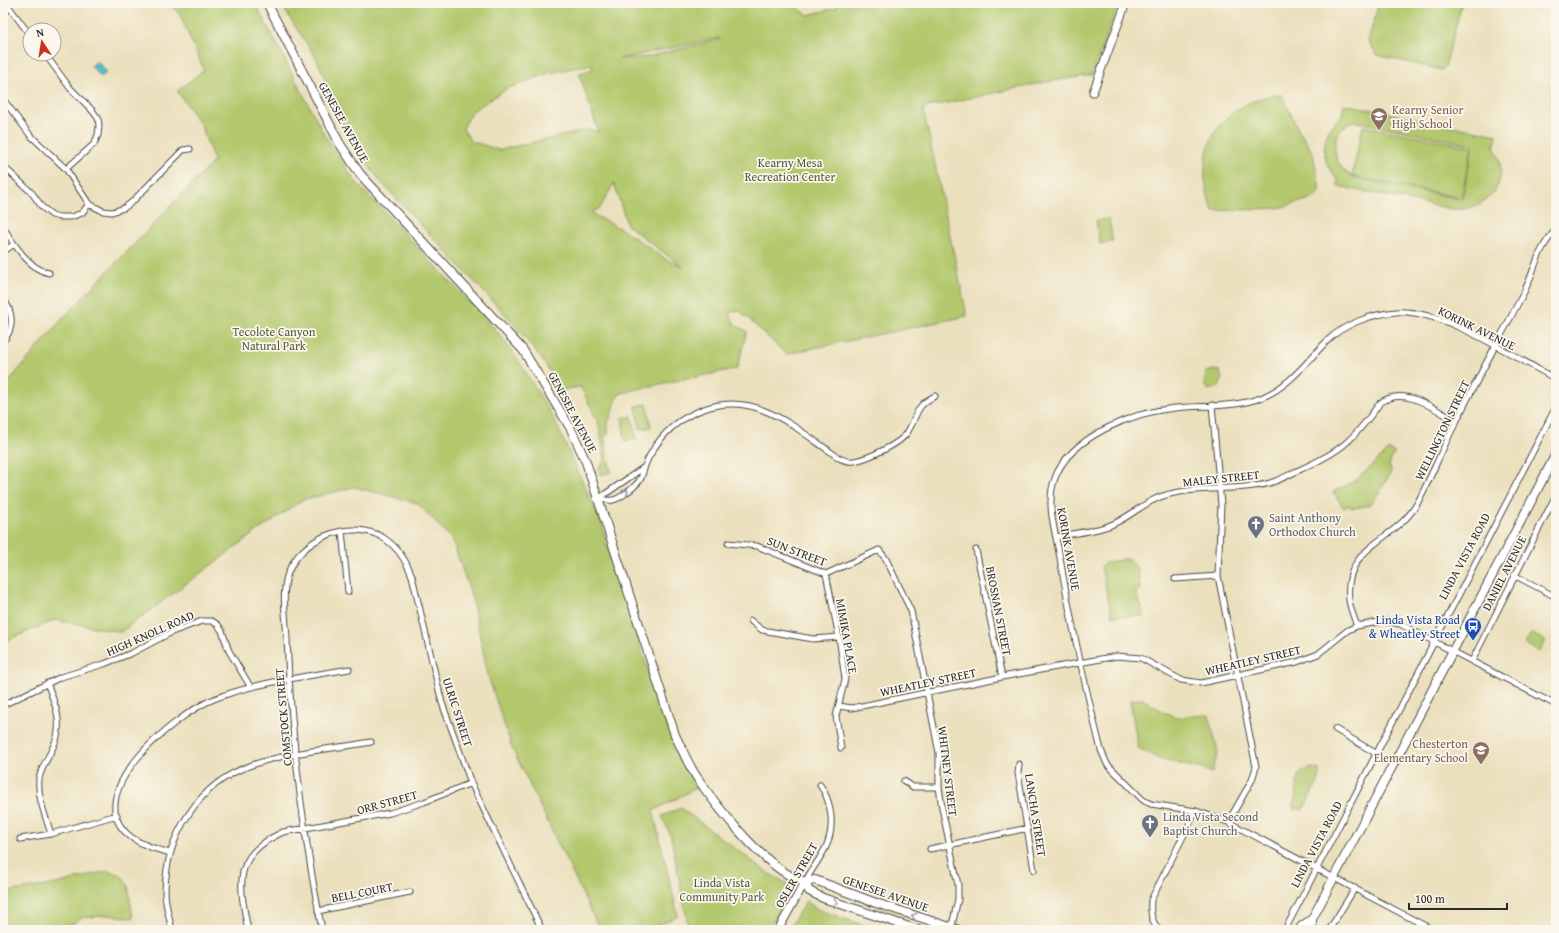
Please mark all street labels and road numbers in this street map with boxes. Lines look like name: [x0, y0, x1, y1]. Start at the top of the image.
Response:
street label: GENESEE AVENUE: [315, 79, 373, 165]
street label: KORINK AVENUE: [1435, 302, 1519, 354]
street label: GENESEE AVENUE: [544, 368, 602, 456]
street label: WELLINGTON STREET: [1410, 377, 1474, 483]
street label: MALEY STREET: [1182, 465, 1261, 490]
street label: KORINK AVENUE: [1053, 506, 1085, 592]
street label: LINDA VISTA ROAD: [1434, 510, 1494, 602]
street label: SUN STREET: [765, 532, 830, 570]
street label: DANIEL AVENUE: [1478, 532, 1530, 614]
street label: BROSNAN STREET: [982, 565, 1016, 657]
street label: MIMIKA PLACE: [832, 597, 862, 675]
street label: HIGH KNOLL ROAD: [103, 606, 197, 660]
street label: WHEATLEY STREET: [1203, 641, 1303, 679]
street label: WHEATLEY STREET: [878, 663, 978, 700]
street label: COMSTOCK STREET: [270, 667, 296, 767]
street label: ULRIC STREET: [439, 675, 477, 749]
street label: WHITNEY STREET: [934, 725, 962, 817]
street label: LANCHA STREET: [1021, 772, 1051, 858]
street label: ORR STREET: [355, 786, 419, 818]
street label: LINDA VISTA ROAD: [1286, 798, 1346, 890]
street label: OSLER STREET: [770, 839, 822, 911]
street label: GENESEE AVENUE: [841, 870, 931, 916]
street label: BELL COURT: [330, 878, 394, 906]

